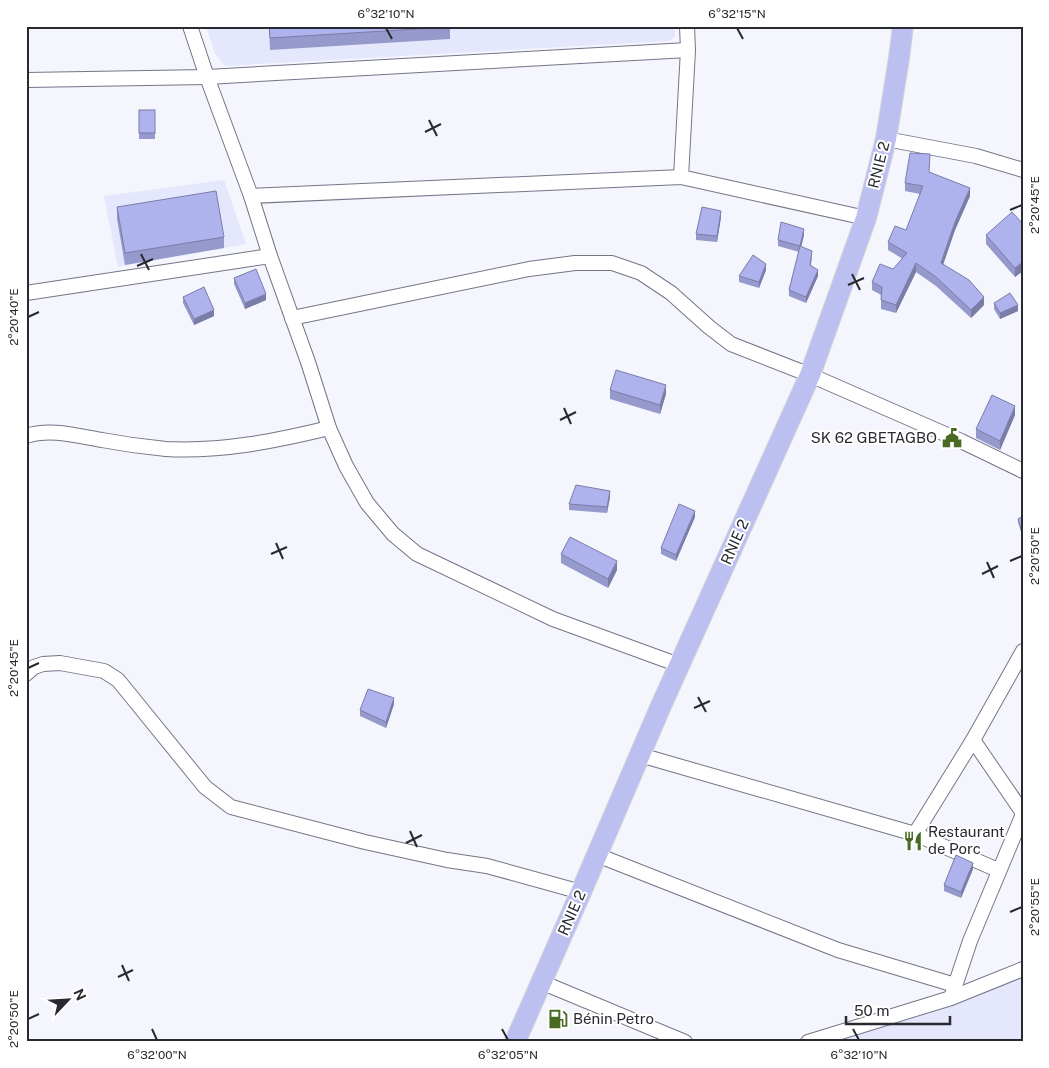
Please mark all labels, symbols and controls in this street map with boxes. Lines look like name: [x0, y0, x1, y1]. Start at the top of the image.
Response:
text: 6°32'10"N: [357, 7, 415, 21]
text: 6°32'15"N: [708, 7, 766, 21]
street label: RNIE 2: [865, 140, 893, 190]
text: 2°20'45"E: [1028, 176, 1042, 234]
text: 2°20'40"E: [7, 288, 21, 346]
public building icon: SK 62 GBETAGBO: [941, 427, 963, 449]
place label: SK 62 GBETAGBO: [811, 429, 937, 446]
street label: RNIE 2: [717, 517, 752, 567]
text: 2°20'50"E: [1028, 527, 1042, 585]
text: 2°20'45"E: [7, 639, 21, 697]
place label: Restaurant de Porc: [928, 823, 1005, 857]
restaurant icon: Restaurant de Porc: [902, 830, 924, 852]
text: 2°20'55"E: [1028, 878, 1042, 936]
street label: RNIE 2: [554, 888, 589, 938]
north arrow: [42, 976, 92, 1026]
text: N: [70, 986, 89, 1003]
text: 2°20'50"E: [7, 990, 21, 1048]
scale bar: [846, 993, 950, 1025]
text: 50 m: [854, 1002, 889, 1019]
fuel station icon: Bénin Petro: [547, 1008, 569, 1030]
place label: Bénin Petro: [573, 1010, 654, 1027]
text: 6°32'00"N: [127, 1048, 187, 1062]
text: 6°32'05"N: [478, 1048, 538, 1062]
text: 6°32'10"N: [830, 1048, 888, 1062]

